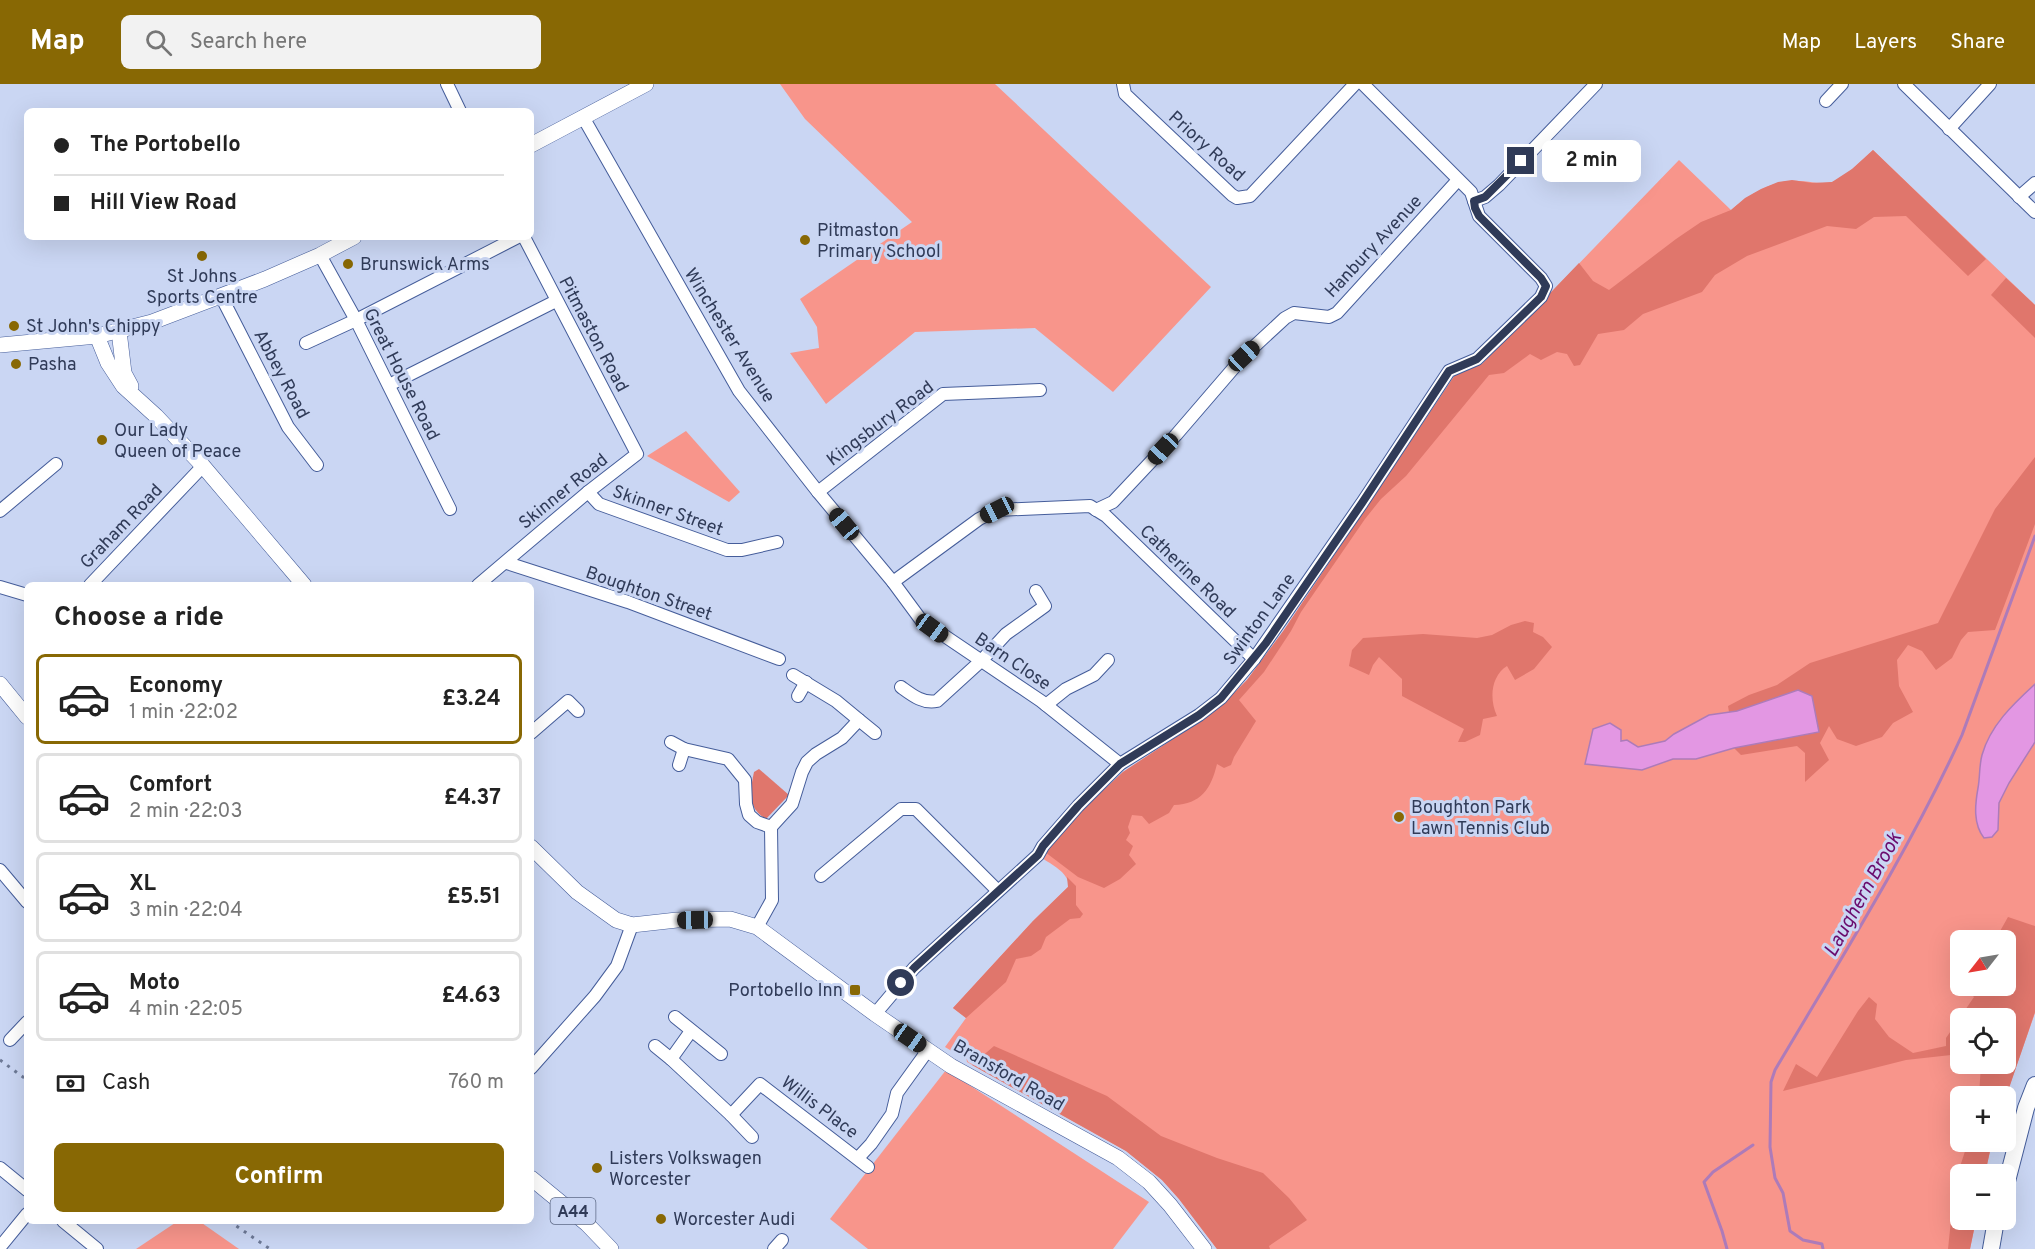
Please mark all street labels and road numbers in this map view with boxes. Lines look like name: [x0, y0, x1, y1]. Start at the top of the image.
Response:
street label: Priory Road: [1163, 107, 1249, 188]
street label: Hanbury Avenue: [1320, 191, 1428, 303]
street label: Winchester Avenue: [678, 264, 779, 407]
street label: Pitmaston Road: [553, 273, 633, 396]
street label: Great House Road: [357, 305, 444, 445]
street label: Abbey Road: [248, 326, 314, 423]
street label: Kingsbury Road: [823, 376, 939, 472]
street label: Skinner Road: [515, 449, 613, 535]
street label: Graham Road: [76, 480, 168, 574]
street label: Skinner Street: [609, 481, 726, 542]
street label: Catherine Road: [1134, 520, 1240, 624]
street label: Boughton Street: [582, 562, 715, 627]
street label: Swinton Lane: [1219, 569, 1301, 670]
street label: Barn Close: [970, 628, 1055, 696]
street label: Bransford Road: [949, 1035, 1068, 1117]
street label: Willis Place: [776, 1072, 862, 1145]
road number: A44: [550, 1198, 596, 1224]

